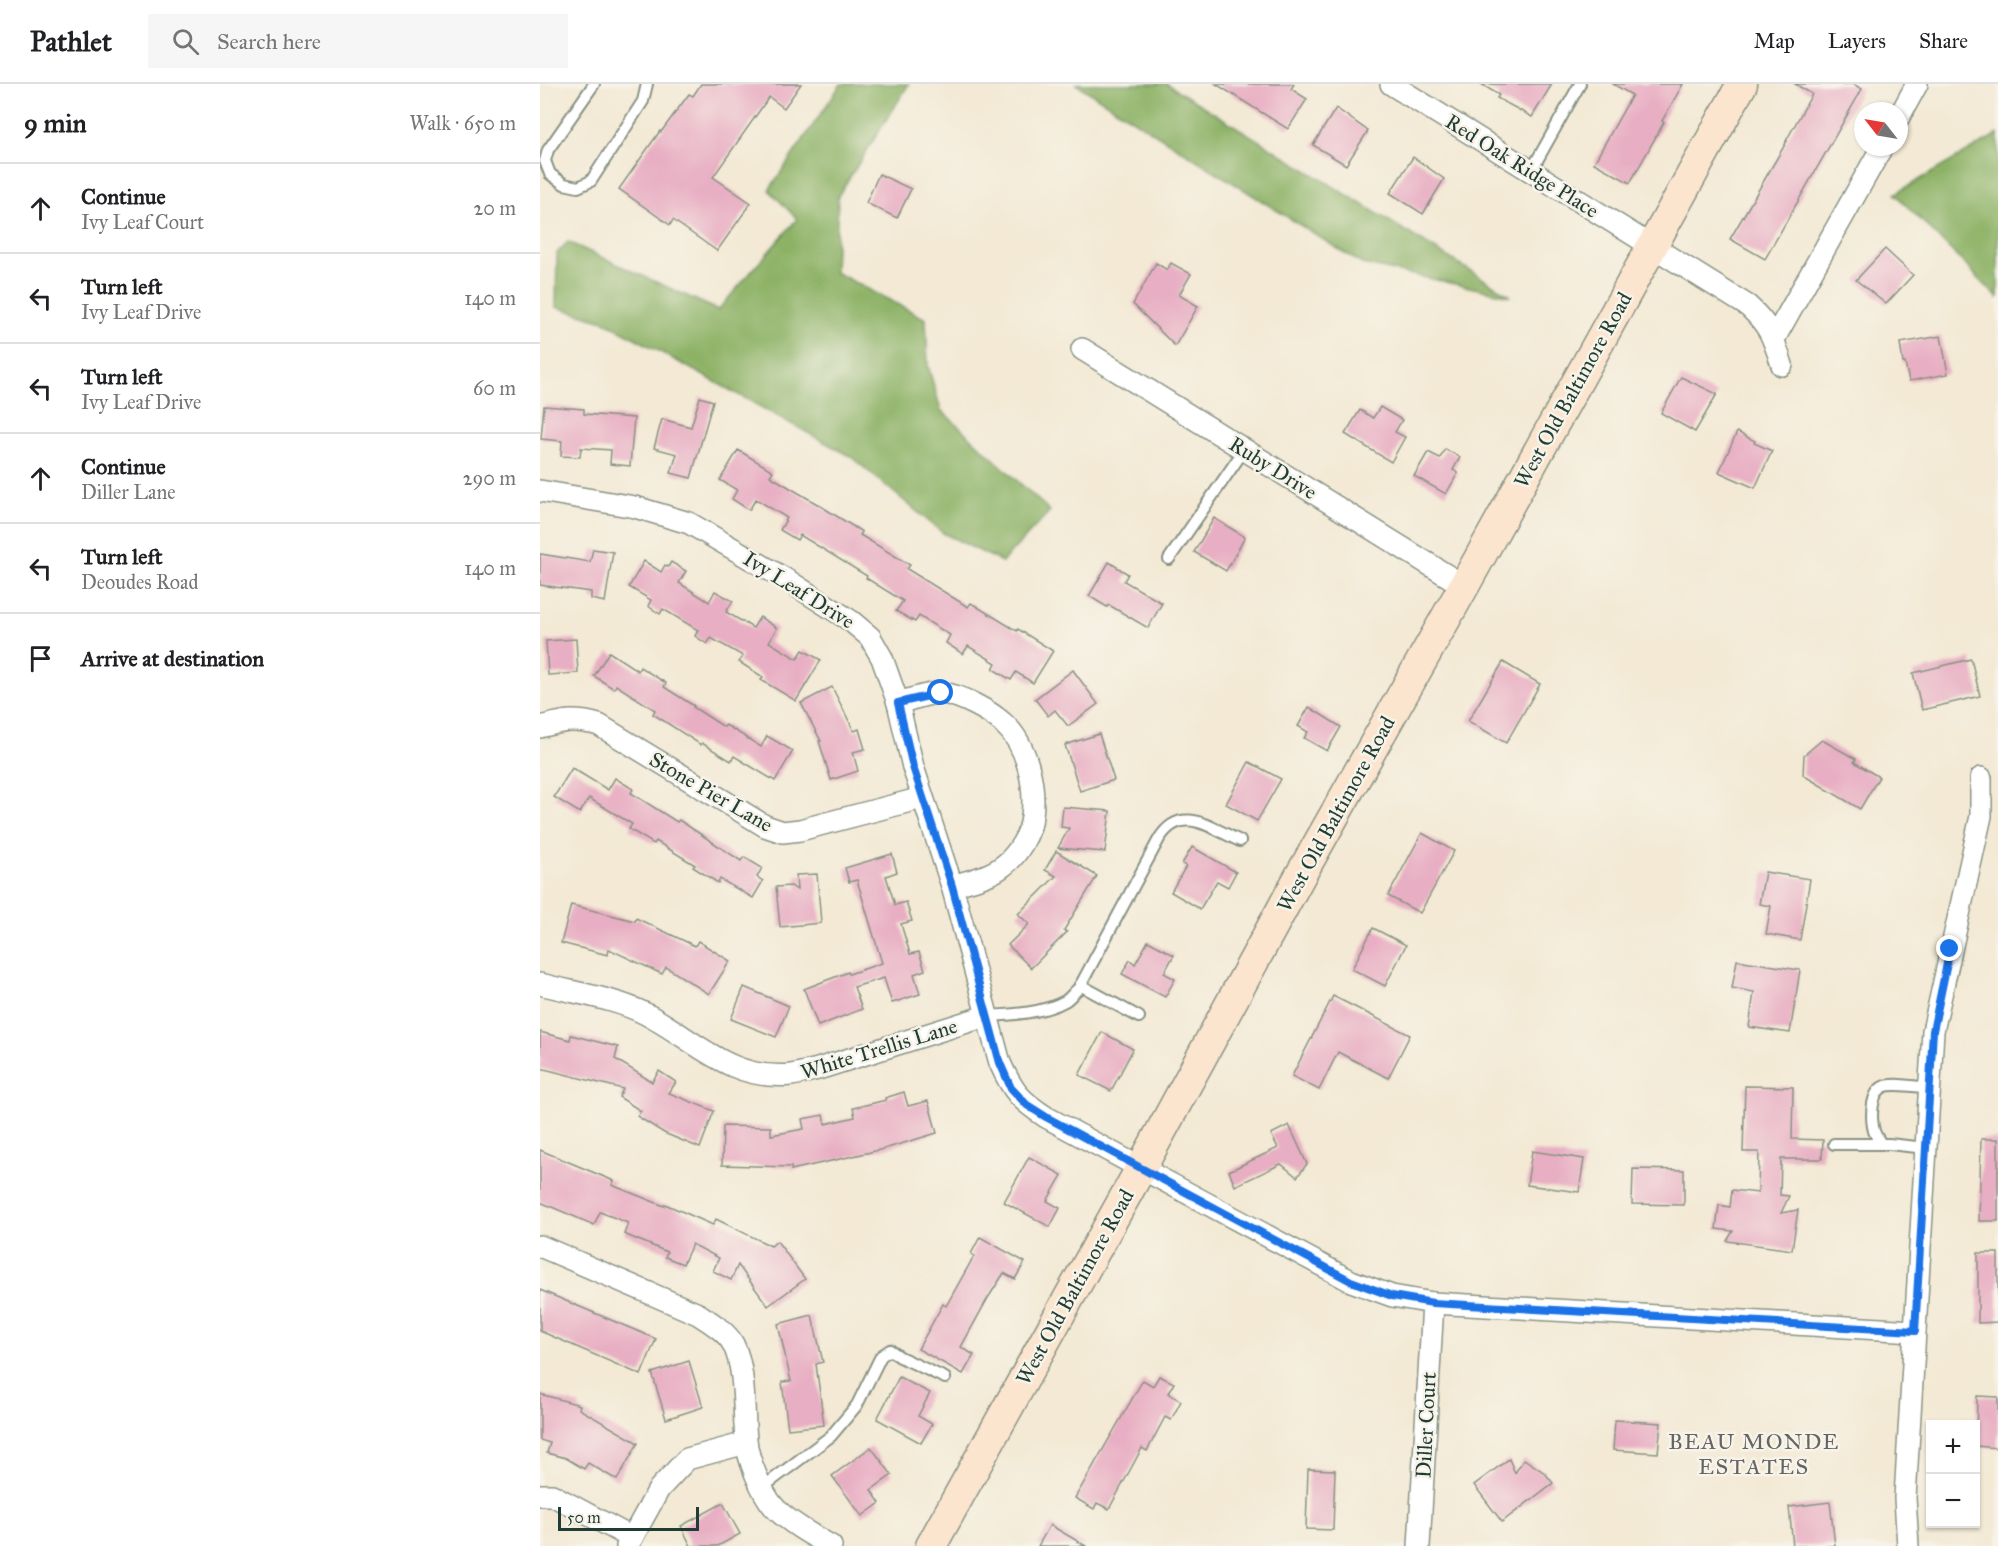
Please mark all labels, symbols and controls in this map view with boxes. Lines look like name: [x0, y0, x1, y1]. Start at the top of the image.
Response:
search box: [148, 14, 568, 68]
text: Pathlet: [30, 24, 112, 59]
icon: search: [169, 25, 202, 58]
text: Search here: [217, 28, 321, 55]
text: Map: [1754, 28, 1795, 54]
text: Layers: [1828, 28, 1886, 54]
text: Share: [1919, 28, 1968, 54]
north arrow: [1854, 102, 1908, 156]
text: 9 min: [24, 107, 87, 139]
street label: Red Oak Ridge Place: [1441, 108, 1604, 224]
text: Walk · 650 m: [410, 111, 516, 135]
text: Continue: [81, 183, 166, 210]
icon: ahead: [24, 192, 57, 225]
text: 20 m: [473, 196, 516, 220]
text: Ivy Leaf Court: [81, 210, 204, 234]
text: Turn left: [81, 273, 163, 300]
icon: left: [24, 282, 57, 315]
text: 140 m: [464, 286, 516, 310]
street label: West Old Baltimore Road: [1508, 287, 1638, 492]
text: Ivy Leaf Drive: [81, 300, 201, 324]
text: Turn left: [81, 363, 163, 390]
icon: left: [24, 372, 57, 405]
text: 60 m: [473, 376, 516, 400]
text: Ivy Leaf Drive: [81, 390, 201, 414]
street label: Ruby Drive: [1224, 431, 1322, 505]
text: Continue: [81, 453, 166, 480]
icon: ahead: [24, 462, 57, 495]
text: 290 m: [463, 466, 516, 490]
text: Diller Lane: [81, 480, 176, 504]
text: Turn left: [81, 543, 163, 570]
street label: Ivy Leaf Drive: [739, 546, 860, 635]
icon: left: [24, 552, 57, 585]
text: 140 m: [464, 556, 516, 580]
text: Deoudes Road: [81, 570, 199, 594]
icon: arrive: [24, 642, 57, 675]
text: Arrive at destination: [81, 645, 264, 672]
route start: [927, 679, 953, 705]
street label: West Old Baltimore Road: [1271, 711, 1401, 916]
street label: Stone Pier Lane: [645, 746, 778, 838]
route end: [1936, 935, 1962, 961]
street label: White Trellis Lane: [798, 1013, 961, 1085]
street label: West Old Baltimore Road: [1010, 1184, 1140, 1389]
street label: Diller Court: [1410, 1371, 1442, 1479]
map controls: [1926, 1420, 1980, 1528]
button: +: [1926, 1420, 1980, 1474]
district label: BEAU MONDE ESTATES: [1668, 1428, 1840, 1480]
button: −: [1926, 1474, 1980, 1528]
scale bar: [558, 1504, 699, 1532]
text: 50 m: [567, 1508, 601, 1527]

